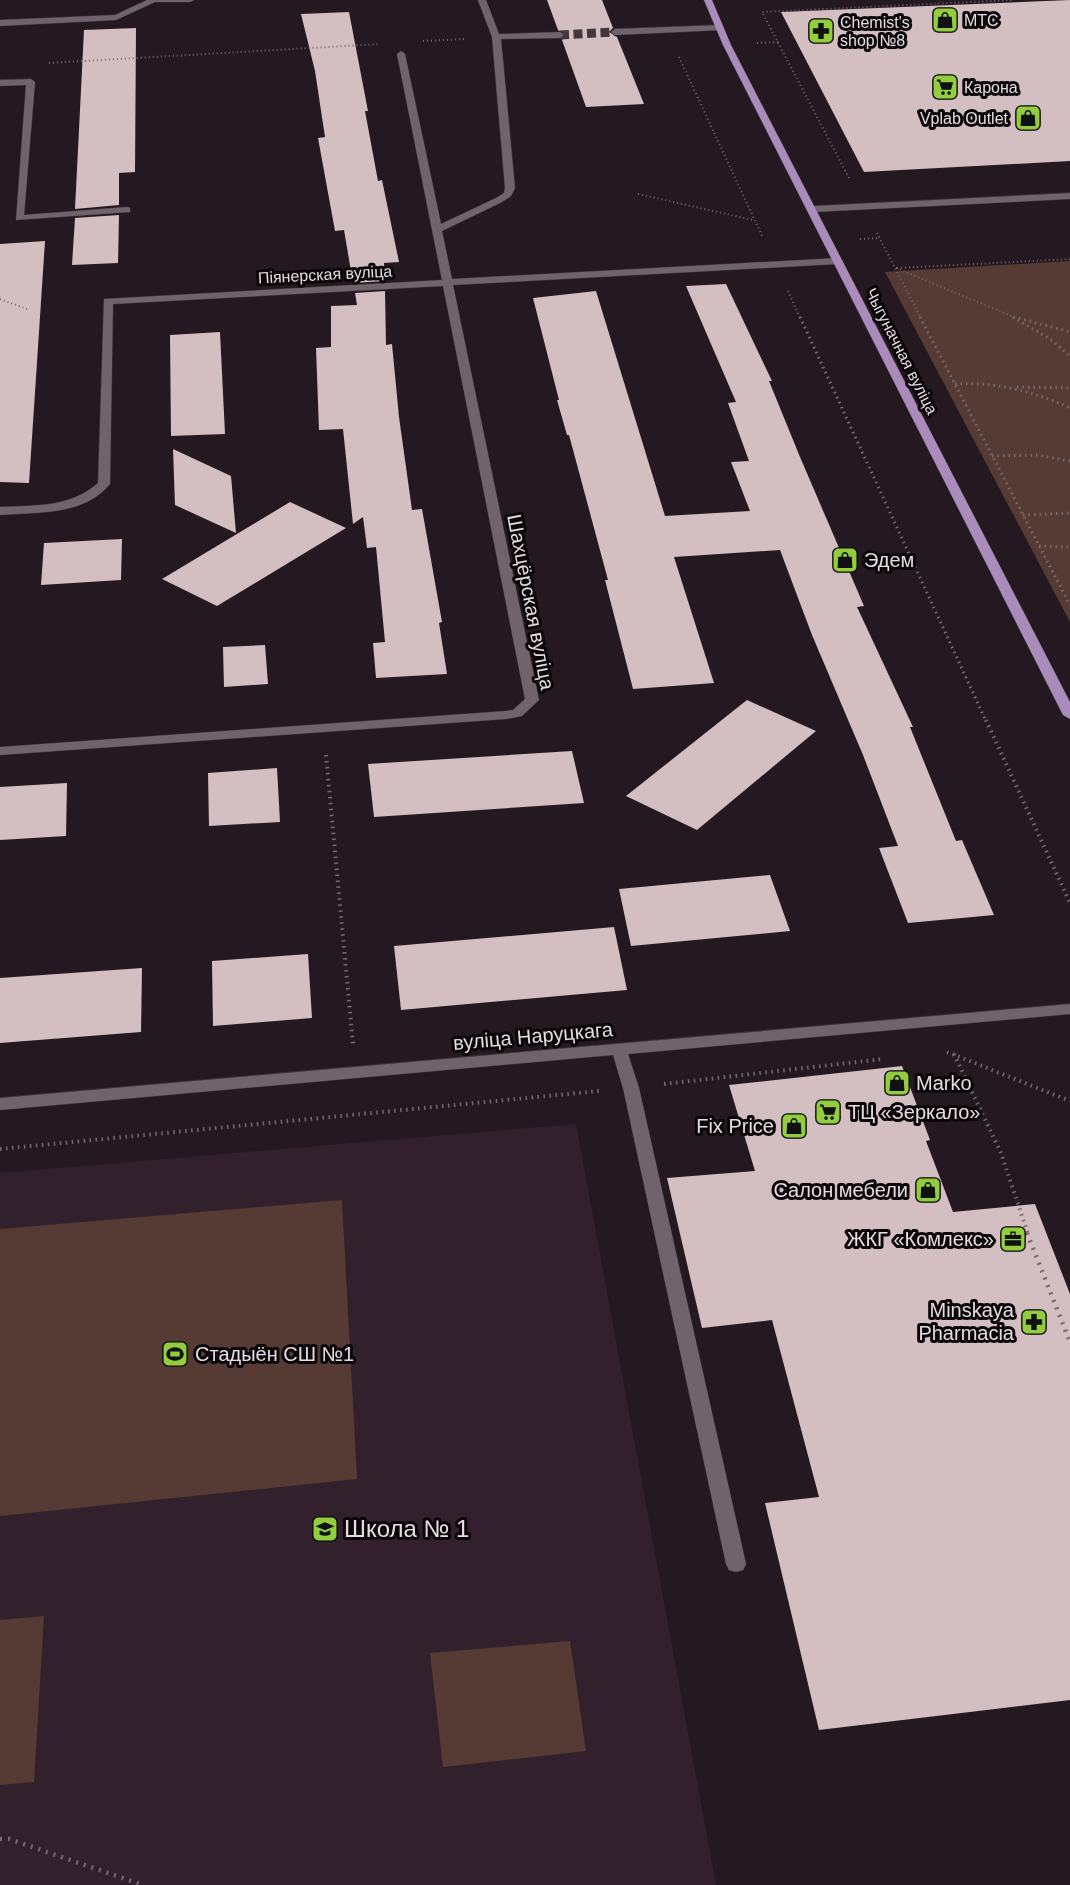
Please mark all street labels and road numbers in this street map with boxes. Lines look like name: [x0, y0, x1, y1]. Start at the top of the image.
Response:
street label: Піянерская вуліца: [257, 262, 393, 287]
street label: Чыгуначная вуліца: [862, 285, 941, 417]
street label: Шахцёрская вуліца: [503, 512, 559, 692]
street label: вуліца Наруцкага: [452, 1018, 615, 1054]

